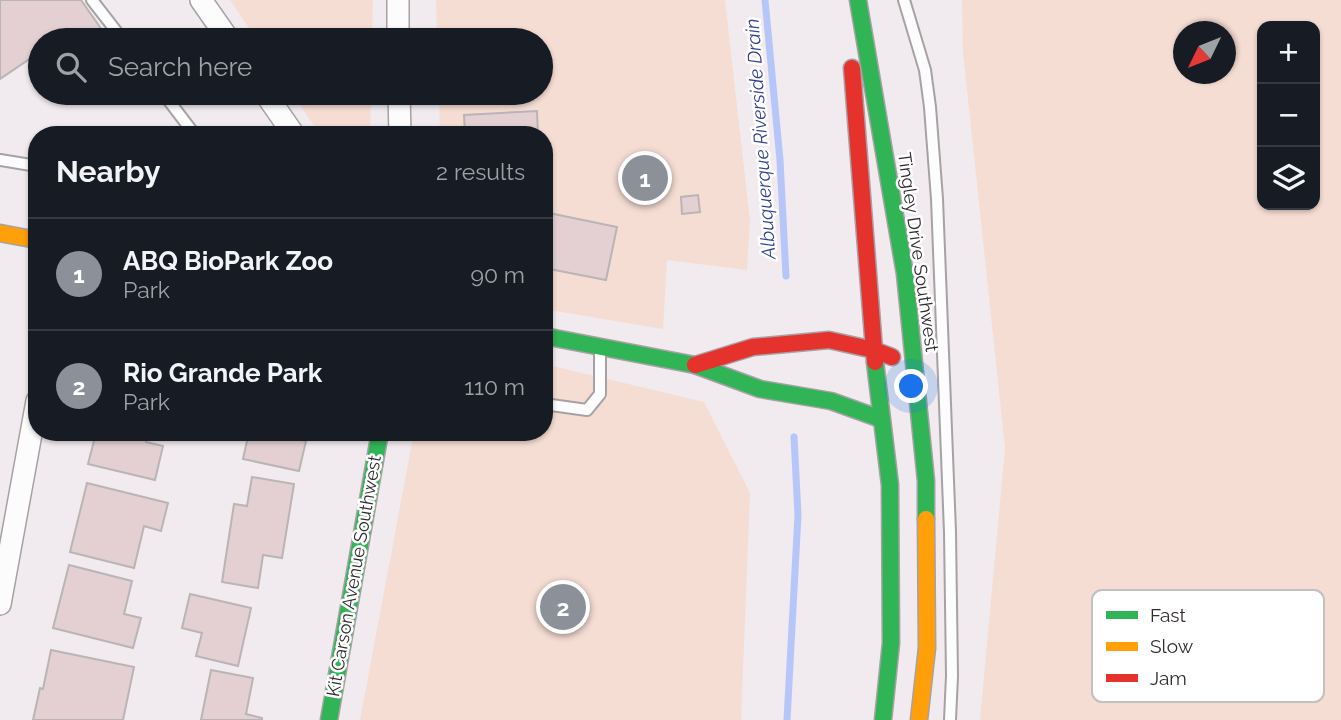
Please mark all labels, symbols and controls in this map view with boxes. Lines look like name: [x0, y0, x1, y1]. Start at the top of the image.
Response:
water label: Albuquerque Riverside Drain: [741, 18, 779, 261]
north arrow: [1173, 21, 1236, 84]
map controls: [1257, 21, 1320, 210]
button: +: [1257, 21, 1320, 84]
search box: [28, 28, 553, 105]
icon: search: [52, 48, 90, 86]
text: Search here: [108, 52, 252, 82]
button: −: [1257, 84, 1320, 147]
button: layers: [1257, 147, 1320, 210]
street label: Tingley Drive Southwest: [894, 151, 943, 353]
pin: 1: [622, 152, 668, 204]
text: Nearby: [56, 154, 160, 189]
text: 2 results: [436, 158, 525, 185]
text: ABQ BioPark Zoo: [123, 246, 333, 276]
text: 1: [73, 261, 85, 288]
text: 90 m: [470, 261, 525, 288]
text: Park: [123, 276, 170, 303]
text: Rio Grande Park: [123, 358, 322, 388]
your location: [894, 369, 928, 403]
text: 2: [73, 373, 85, 400]
text: 110 m: [464, 373, 525, 400]
text: Park: [123, 388, 170, 415]
street label: Kit Carson Avenue Southwest: [322, 454, 385, 698]
pin: 2: [540, 581, 586, 633]
legend: [1092, 590, 1324, 702]
text: Fast: [1150, 604, 1186, 626]
text: Slow: [1150, 635, 1194, 657]
text: Jam: [1150, 667, 1187, 689]

